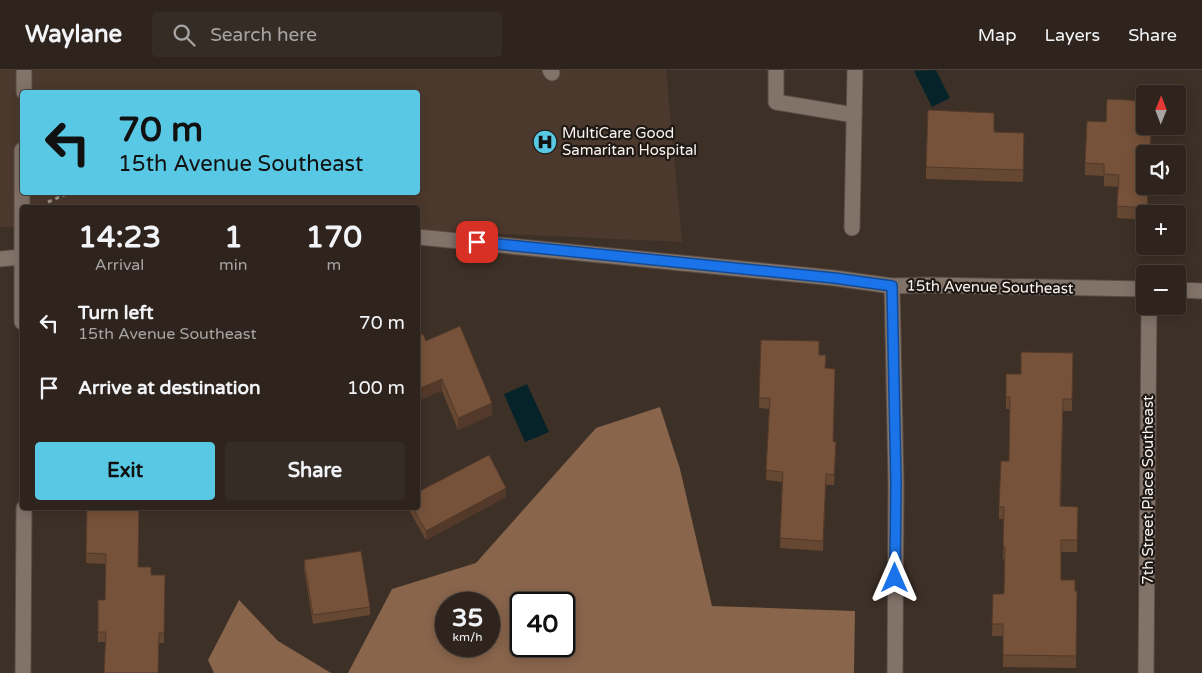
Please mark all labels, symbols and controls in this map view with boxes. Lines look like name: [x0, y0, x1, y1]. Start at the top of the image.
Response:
search box: [152, 12, 502, 57]
text: Waylane: [25, 20, 122, 49]
icon: search: [170, 21, 198, 49]
text: Search here: [210, 24, 317, 46]
text: Map: [978, 24, 1017, 46]
text: Layers: [1045, 24, 1100, 46]
text: Share: [1128, 24, 1177, 46]
north arrow: [1136, 85, 1186, 135]
map controls: [1136, 85, 1186, 315]
text: 70 m: [118, 109, 203, 151]
icon: left: [35, 110, 100, 175]
place label: MultiCare Good Samaritan Hospital: [562, 124, 697, 159]
hospital icon: MultiCare Good Samaritan Hospital: [532, 129, 558, 155]
button: sound: [1136, 145, 1186, 195]
text: 15th Avenue Southeast: [118, 151, 363, 177]
button: +: [1136, 205, 1186, 255]
text: 14:23: [78, 219, 161, 256]
text: 1: [224, 219, 243, 256]
text: 170: [306, 219, 362, 256]
pin: [456, 221, 498, 263]
icon: arrive: [463, 228, 491, 256]
text: Arrival: [95, 255, 144, 275]
text: min: [219, 255, 248, 275]
text: m: [326, 255, 341, 275]
button: −: [1136, 265, 1186, 315]
street label: 15th Avenue Southeast: [906, 277, 1074, 297]
text: Turn left: [78, 302, 154, 324]
icon: left: [35, 309, 63, 337]
text: 70 m: [359, 312, 405, 334]
text: 15th Avenue Southeast: [78, 324, 257, 344]
icon: arrive: [35, 374, 63, 402]
text: Arrive at destination: [78, 377, 261, 399]
text: 100 m: [347, 377, 405, 399]
street label: 7th Street Place Southeast: [1139, 395, 1157, 585]
button: Exit: [35, 442, 215, 500]
button: Share: [225, 442, 405, 500]
position arrow: [868, 551, 920, 603]
speed limit sign: 40: [510, 592, 575, 657]
text: 35: [452, 603, 483, 633]
text: km/h: [452, 630, 483, 644]

